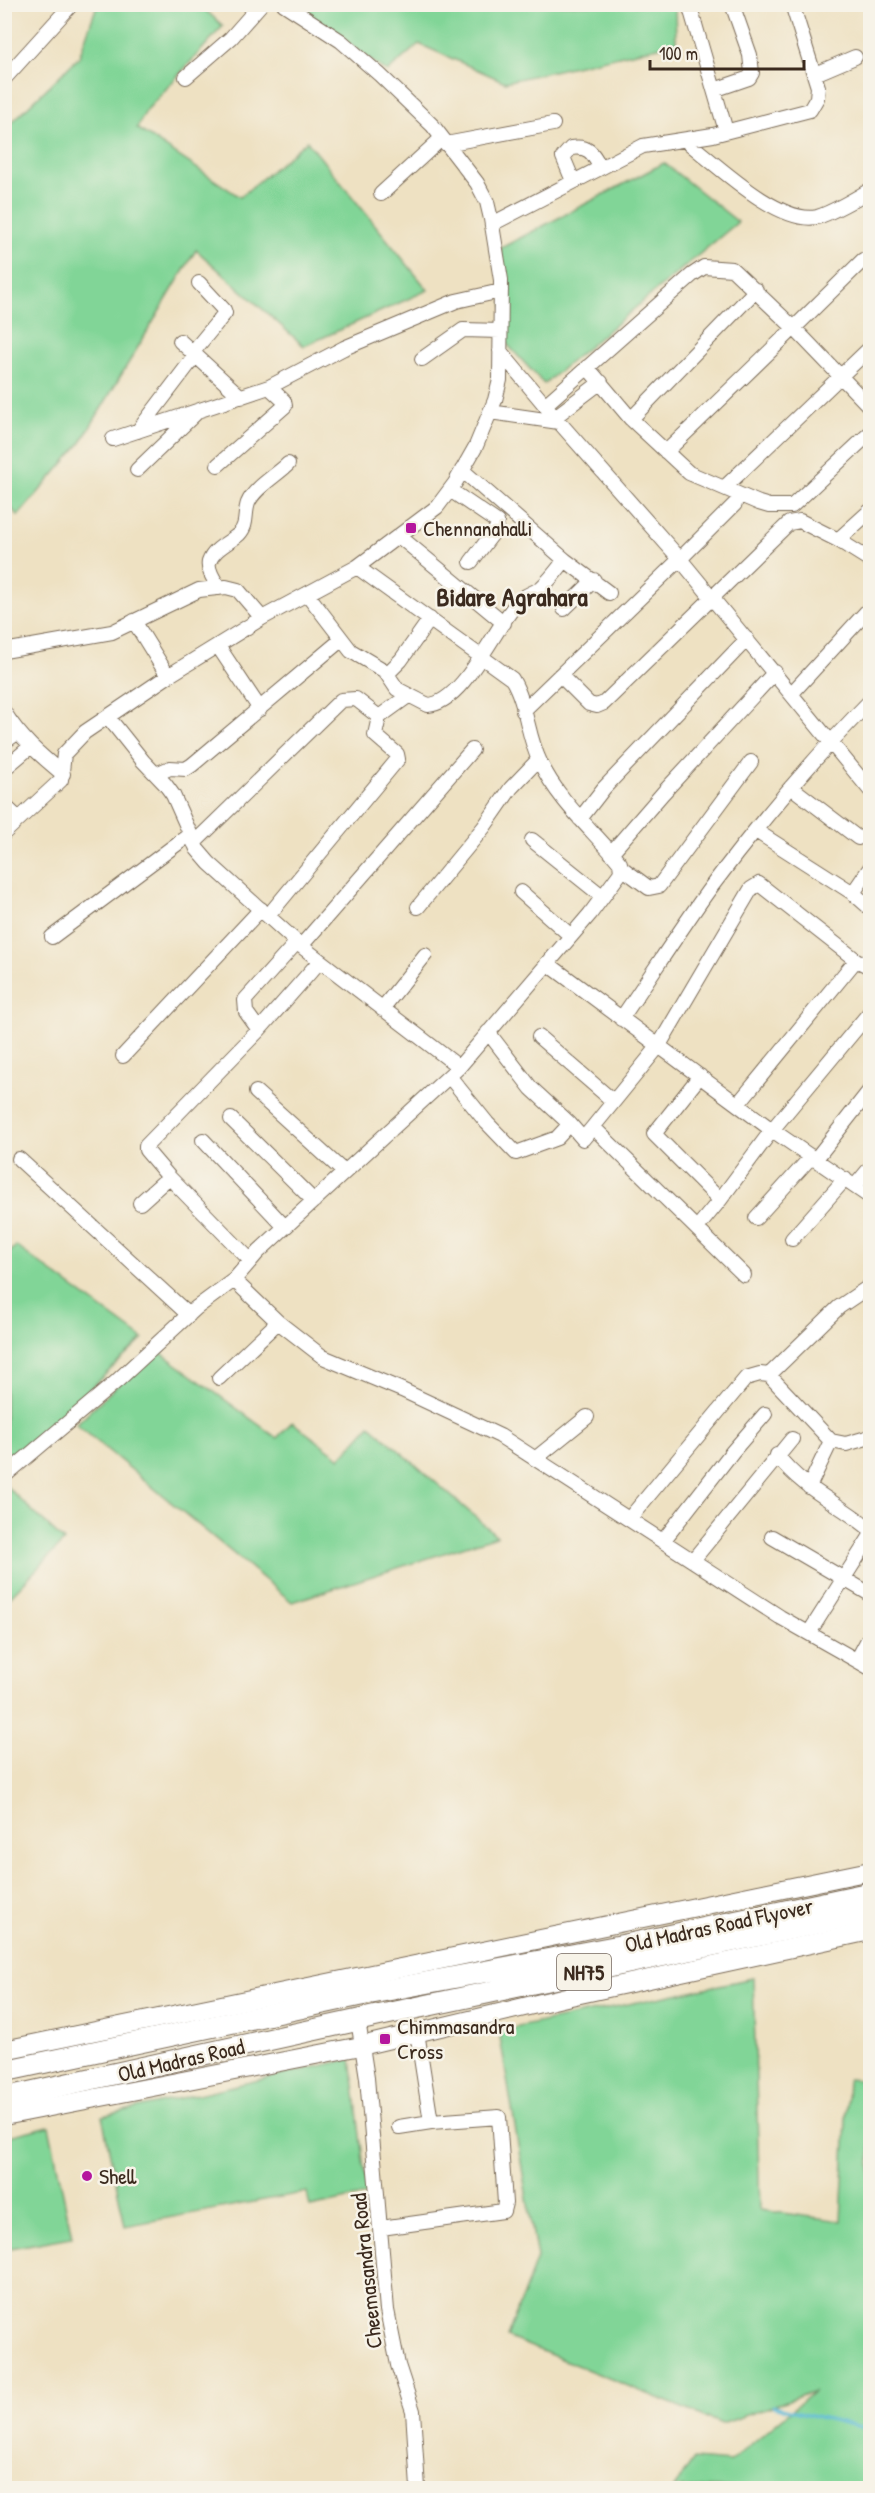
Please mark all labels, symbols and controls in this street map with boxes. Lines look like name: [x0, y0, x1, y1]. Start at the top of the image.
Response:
scale bar: [650, 33, 804, 71]
text: 100 m: [659, 41, 698, 66]
place label: Chennanahalli: [423, 513, 532, 543]
marker: Chennanahalli: [404, 521, 418, 535]
district label: Bidare Agrahara: [436, 579, 589, 615]
street label: Old Madras Road Flyover: [622, 1890, 817, 1960]
road number: NH75: [557, 1954, 611, 1990]
place label: Chimmasandra Cross: [397, 2011, 515, 2066]
street label: Old Madras Road: [115, 2031, 247, 2089]
marker: Chimmasandra Cross: [378, 2032, 392, 2046]
place label: Shell: [99, 2161, 137, 2191]
marker: Shell: [80, 2169, 94, 2183]
street label: Cheemasandra Road: [343, 2191, 389, 2350]

